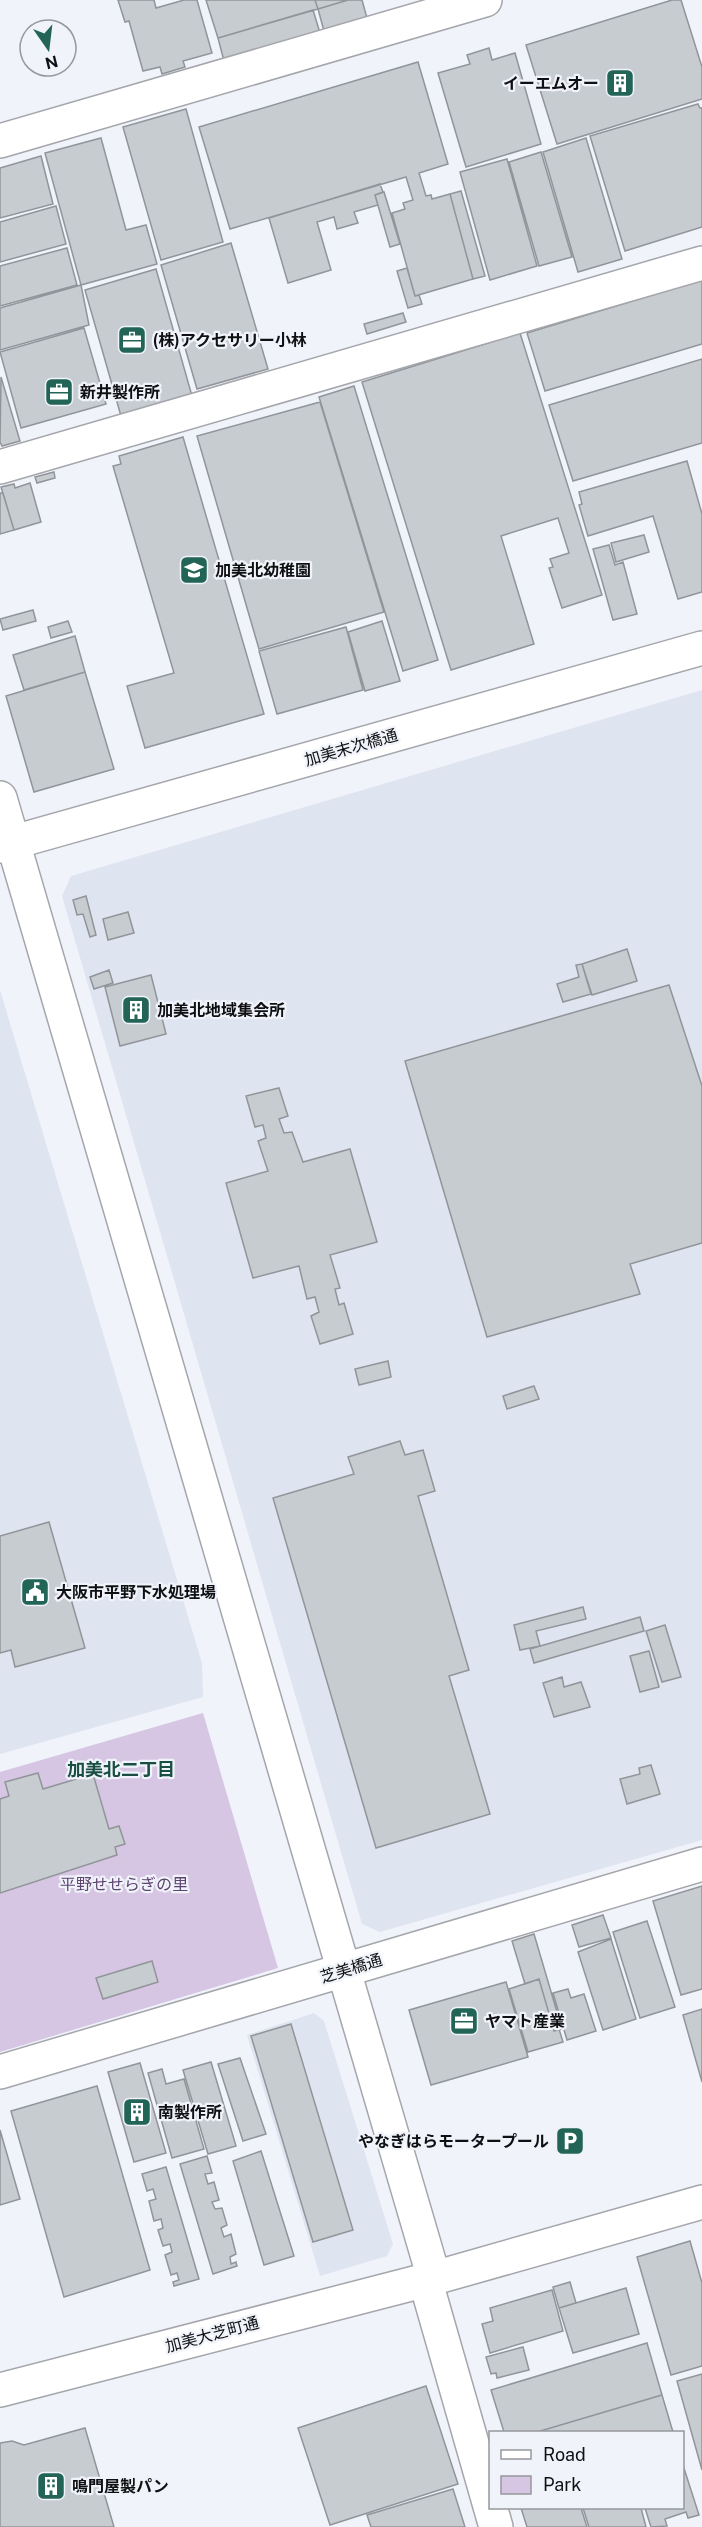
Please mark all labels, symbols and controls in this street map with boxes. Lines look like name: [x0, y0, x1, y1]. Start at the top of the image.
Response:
north arrow: [18, 18, 78, 78]
text: N: [43, 51, 60, 73]
building icon: イーエムオー: [604, 67, 636, 99]
place label: イーエムオー: [503, 74, 599, 93]
office icon: (株)アクセサリー小林: [116, 324, 148, 356]
place label: (株)アクセサリー小林: [153, 331, 307, 350]
office icon: 新井製作所: [43, 376, 75, 408]
place label: 新井製作所: [80, 383, 160, 402]
school or university icon: 加美北幼稚園: [178, 554, 210, 586]
place label: 加美北幼稚園: [215, 561, 311, 580]
street label: 加美末次橋通: [302, 725, 400, 770]
building icon: 加美北地域集会所: [120, 994, 152, 1026]
place label: 加美北地域集会所: [157, 1001, 285, 1020]
public building icon: 大阪市平野下水処理場: [19, 1576, 51, 1608]
place label: 大阪市平野下水処理場: [56, 1583, 216, 1602]
district label: 加美北二丁目: [67, 1759, 175, 1780]
park label: 平野せせらぎの里: [60, 1875, 188, 1894]
street label: 芝美橋通: [318, 1950, 385, 1987]
office icon: ヤマト産業: [448, 2005, 480, 2037]
place label: ヤマト産業: [485, 2012, 565, 2031]
building icon: 南製作所: [121, 2096, 153, 2128]
place label: 南製作所: [158, 2103, 222, 2122]
parking icon: やなぎはらモータープール: [554, 2125, 586, 2157]
place label: やなぎはらモータープール: [358, 2132, 549, 2151]
street label: 加美大芝町通: [163, 2313, 261, 2356]
legend: [489, 2431, 684, 2509]
text: Road: [543, 2444, 586, 2465]
building icon: 鳴門屋製パン: [35, 2470, 67, 2502]
text: Park: [543, 2474, 581, 2495]
place label: 鳴門屋製パン: [72, 2477, 169, 2496]

